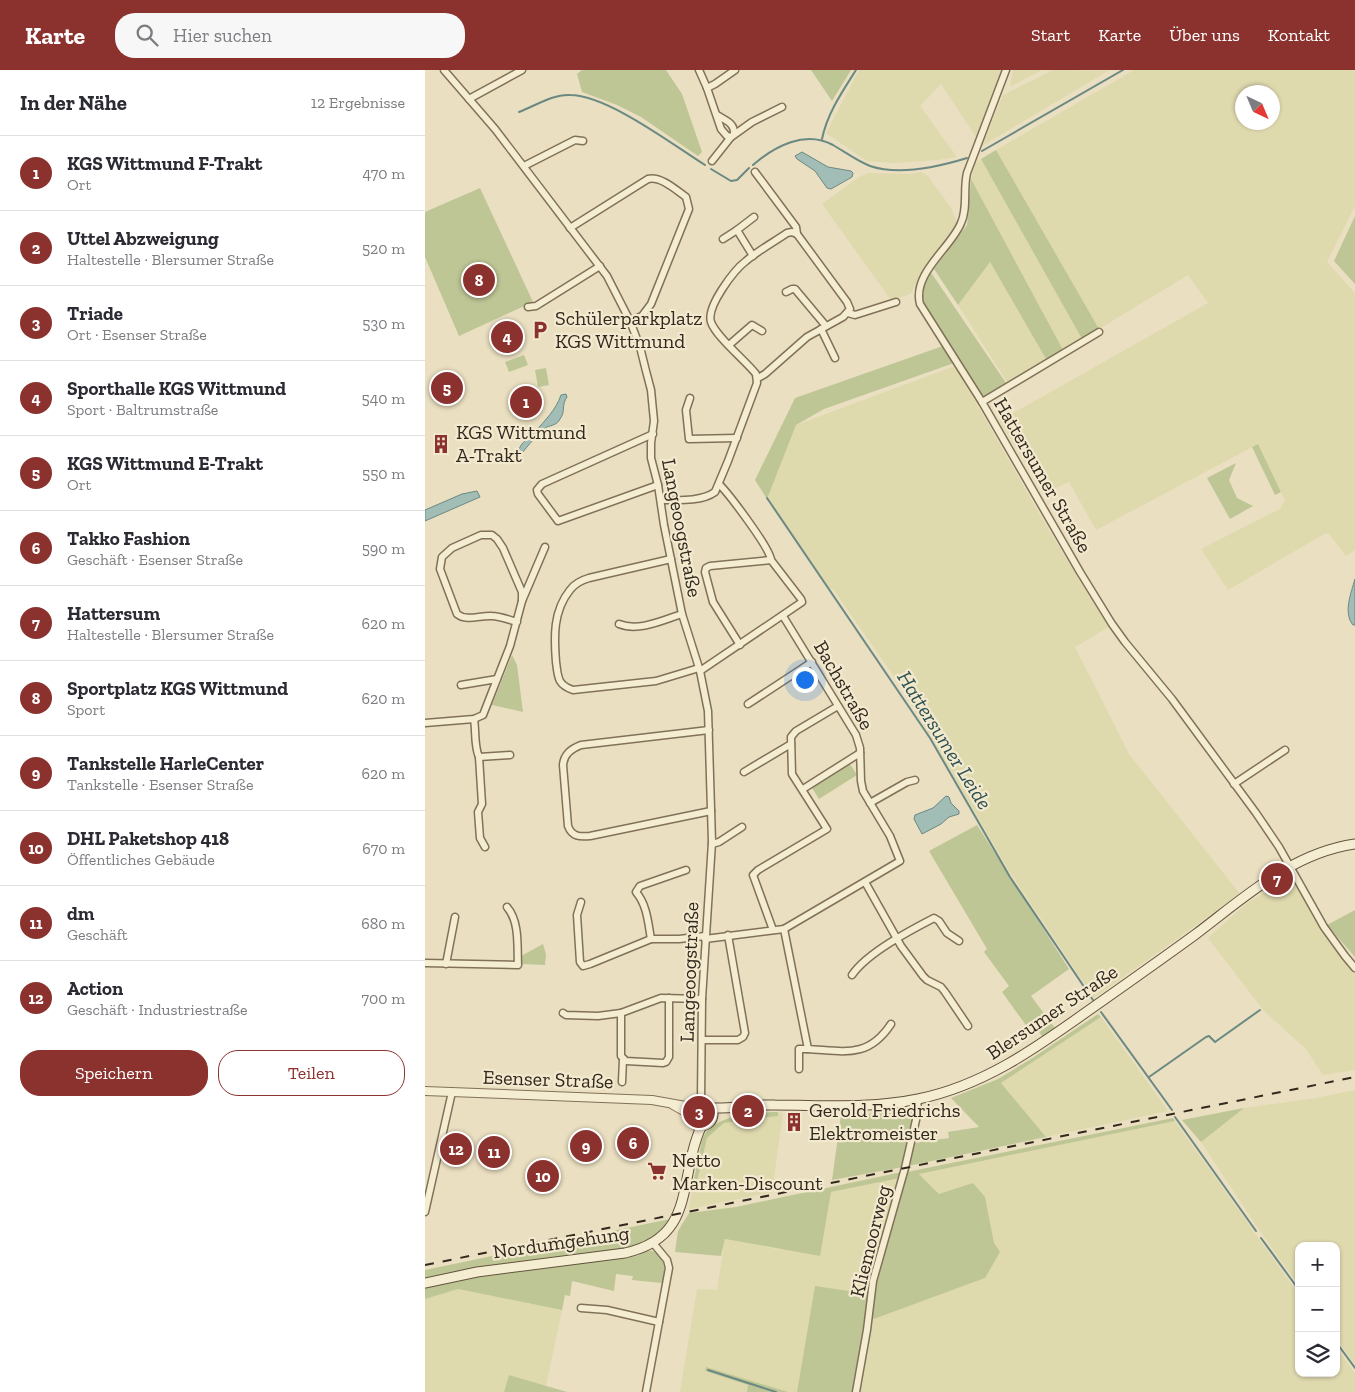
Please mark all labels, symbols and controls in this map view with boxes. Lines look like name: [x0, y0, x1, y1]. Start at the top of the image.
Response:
search box: [115, 13, 465, 58]
text: Karte: [25, 21, 85, 50]
icon: search: [133, 21, 161, 49]
text: Hier suchen: [173, 24, 272, 47]
text: Start: [1031, 24, 1070, 46]
text: Karte: [1098, 24, 1141, 46]
text: Über uns: [1169, 24, 1240, 46]
text: Kontakt: [1268, 24, 1330, 46]
north arrow: [1235, 85, 1280, 130]
text: In der Nähe: [20, 90, 127, 115]
text: 12 Ergebnisse: [311, 93, 405, 112]
text: KGS Wittmund F-Trakt: [67, 152, 262, 175]
text: 1: [33, 164, 39, 183]
text: 470 m: [362, 164, 405, 183]
text: Ort: [67, 175, 91, 194]
text: Uttel Abzweigung: [67, 227, 219, 250]
text: 2: [32, 239, 40, 258]
text: 520 m: [362, 239, 405, 258]
text: Haltestelle · Blersumer Straße: [67, 250, 274, 269]
pin: 8: [463, 261, 495, 299]
text: Triade: [67, 302, 123, 325]
place label: Schülerparkplatz KGS Wittmund: [555, 306, 702, 353]
text: 3: [32, 314, 40, 333]
text: 530 m: [362, 314, 405, 333]
pin: 4: [491, 318, 523, 356]
parking icon: Schülerparkplatz KGS Wittmund: [529, 319, 551, 341]
text: Ort · Esenser Straße: [67, 325, 207, 344]
pin: 5: [431, 369, 463, 407]
text: Sporthalle KGS Wittmund: [67, 377, 286, 400]
pin: 1: [510, 383, 542, 421]
text: 4: [31, 389, 41, 408]
text: 540 m: [362, 389, 405, 408]
street label: Hattersumer Straße: [989, 393, 1097, 557]
text: Sport · Baltrumstraße: [67, 400, 218, 419]
place label: KGS Wittmund A-Trakt: [456, 420, 586, 467]
building icon: KGS Wittmund A-Trakt: [430, 433, 452, 455]
text: KGS Wittmund E-Trakt: [67, 452, 263, 475]
street label: Langeoogstraße: [657, 457, 707, 599]
text: 5: [32, 464, 40, 483]
text: 550 m: [362, 464, 405, 483]
text: Ort: [67, 475, 91, 494]
text: Takko Fashion: [67, 527, 190, 550]
text: 6: [32, 539, 40, 558]
text: 590 m: [362, 539, 405, 558]
text: Geschäft · Esenser Straße: [67, 550, 243, 569]
text: Hattersum: [67, 602, 160, 625]
text: 7: [32, 614, 40, 633]
text: 620 m: [362, 614, 405, 633]
text: Haltestelle · Blersumer Straße: [67, 625, 274, 644]
street label: Bachstraße: [809, 636, 879, 734]
water label: Hattersumer Leide: [892, 666, 998, 814]
your location: [792, 667, 818, 693]
text: Sportplatz KGS Wittmund: [67, 677, 288, 700]
text: 8: [32, 689, 40, 708]
text: 620 m: [362, 689, 405, 708]
text: Sport: [67, 700, 105, 719]
text: Tankstelle HarleCenter: [67, 752, 264, 775]
text: 9: [32, 764, 40, 783]
text: 620 m: [362, 764, 405, 783]
text: Tankstelle · Esenser Straße: [67, 775, 254, 794]
text: DHL Paketshop 418: [67, 827, 229, 850]
text: 10: [28, 839, 44, 858]
text: 670 m: [362, 839, 405, 858]
text: Öffentliches Gebäude: [67, 850, 215, 869]
pin: 7: [1261, 860, 1293, 898]
street label: Langeoogstraße: [675, 901, 703, 1043]
text: dm: [67, 902, 94, 925]
text: 11: [30, 914, 42, 933]
text: 680 m: [361, 914, 405, 933]
text: Geschäft: [67, 925, 128, 944]
street label: Blersumer Straße: [982, 959, 1122, 1065]
text: Action: [67, 977, 123, 1000]
text: 12: [28, 989, 44, 1008]
text: 700 m: [362, 989, 405, 1008]
text: Geschäft · Industriestraße: [67, 1000, 248, 1019]
button: Speichern: [20, 1050, 208, 1096]
button: Teilen: [218, 1050, 405, 1096]
street label: Esenser Straße: [482, 1065, 614, 1093]
pin: 2: [732, 1092, 764, 1130]
pin: 3: [683, 1093, 715, 1131]
place label: Gerold Friedrichs Elektromeister: [809, 1098, 960, 1145]
building icon: Gerold Friedrichs Elektromeister: [783, 1111, 805, 1133]
pin: 6: [617, 1124, 649, 1162]
pin: 9: [570, 1127, 602, 1165]
pin: 12: [440, 1130, 472, 1168]
pin: 11: [478, 1133, 510, 1171]
place label: Netto Marken-Discount: [672, 1148, 823, 1195]
pin: 10: [527, 1157, 559, 1195]
supermarket icon: Netto Marken-Discount: [646, 1160, 668, 1182]
street label: Kliemoorweg: [844, 1182, 896, 1300]
street label: Nordumgehung: [491, 1221, 631, 1263]
map controls: [1295, 1242, 1340, 1377]
button: +: [1295, 1242, 1340, 1287]
button: −: [1295, 1287, 1340, 1332]
button: layers: [1295, 1332, 1340, 1377]

